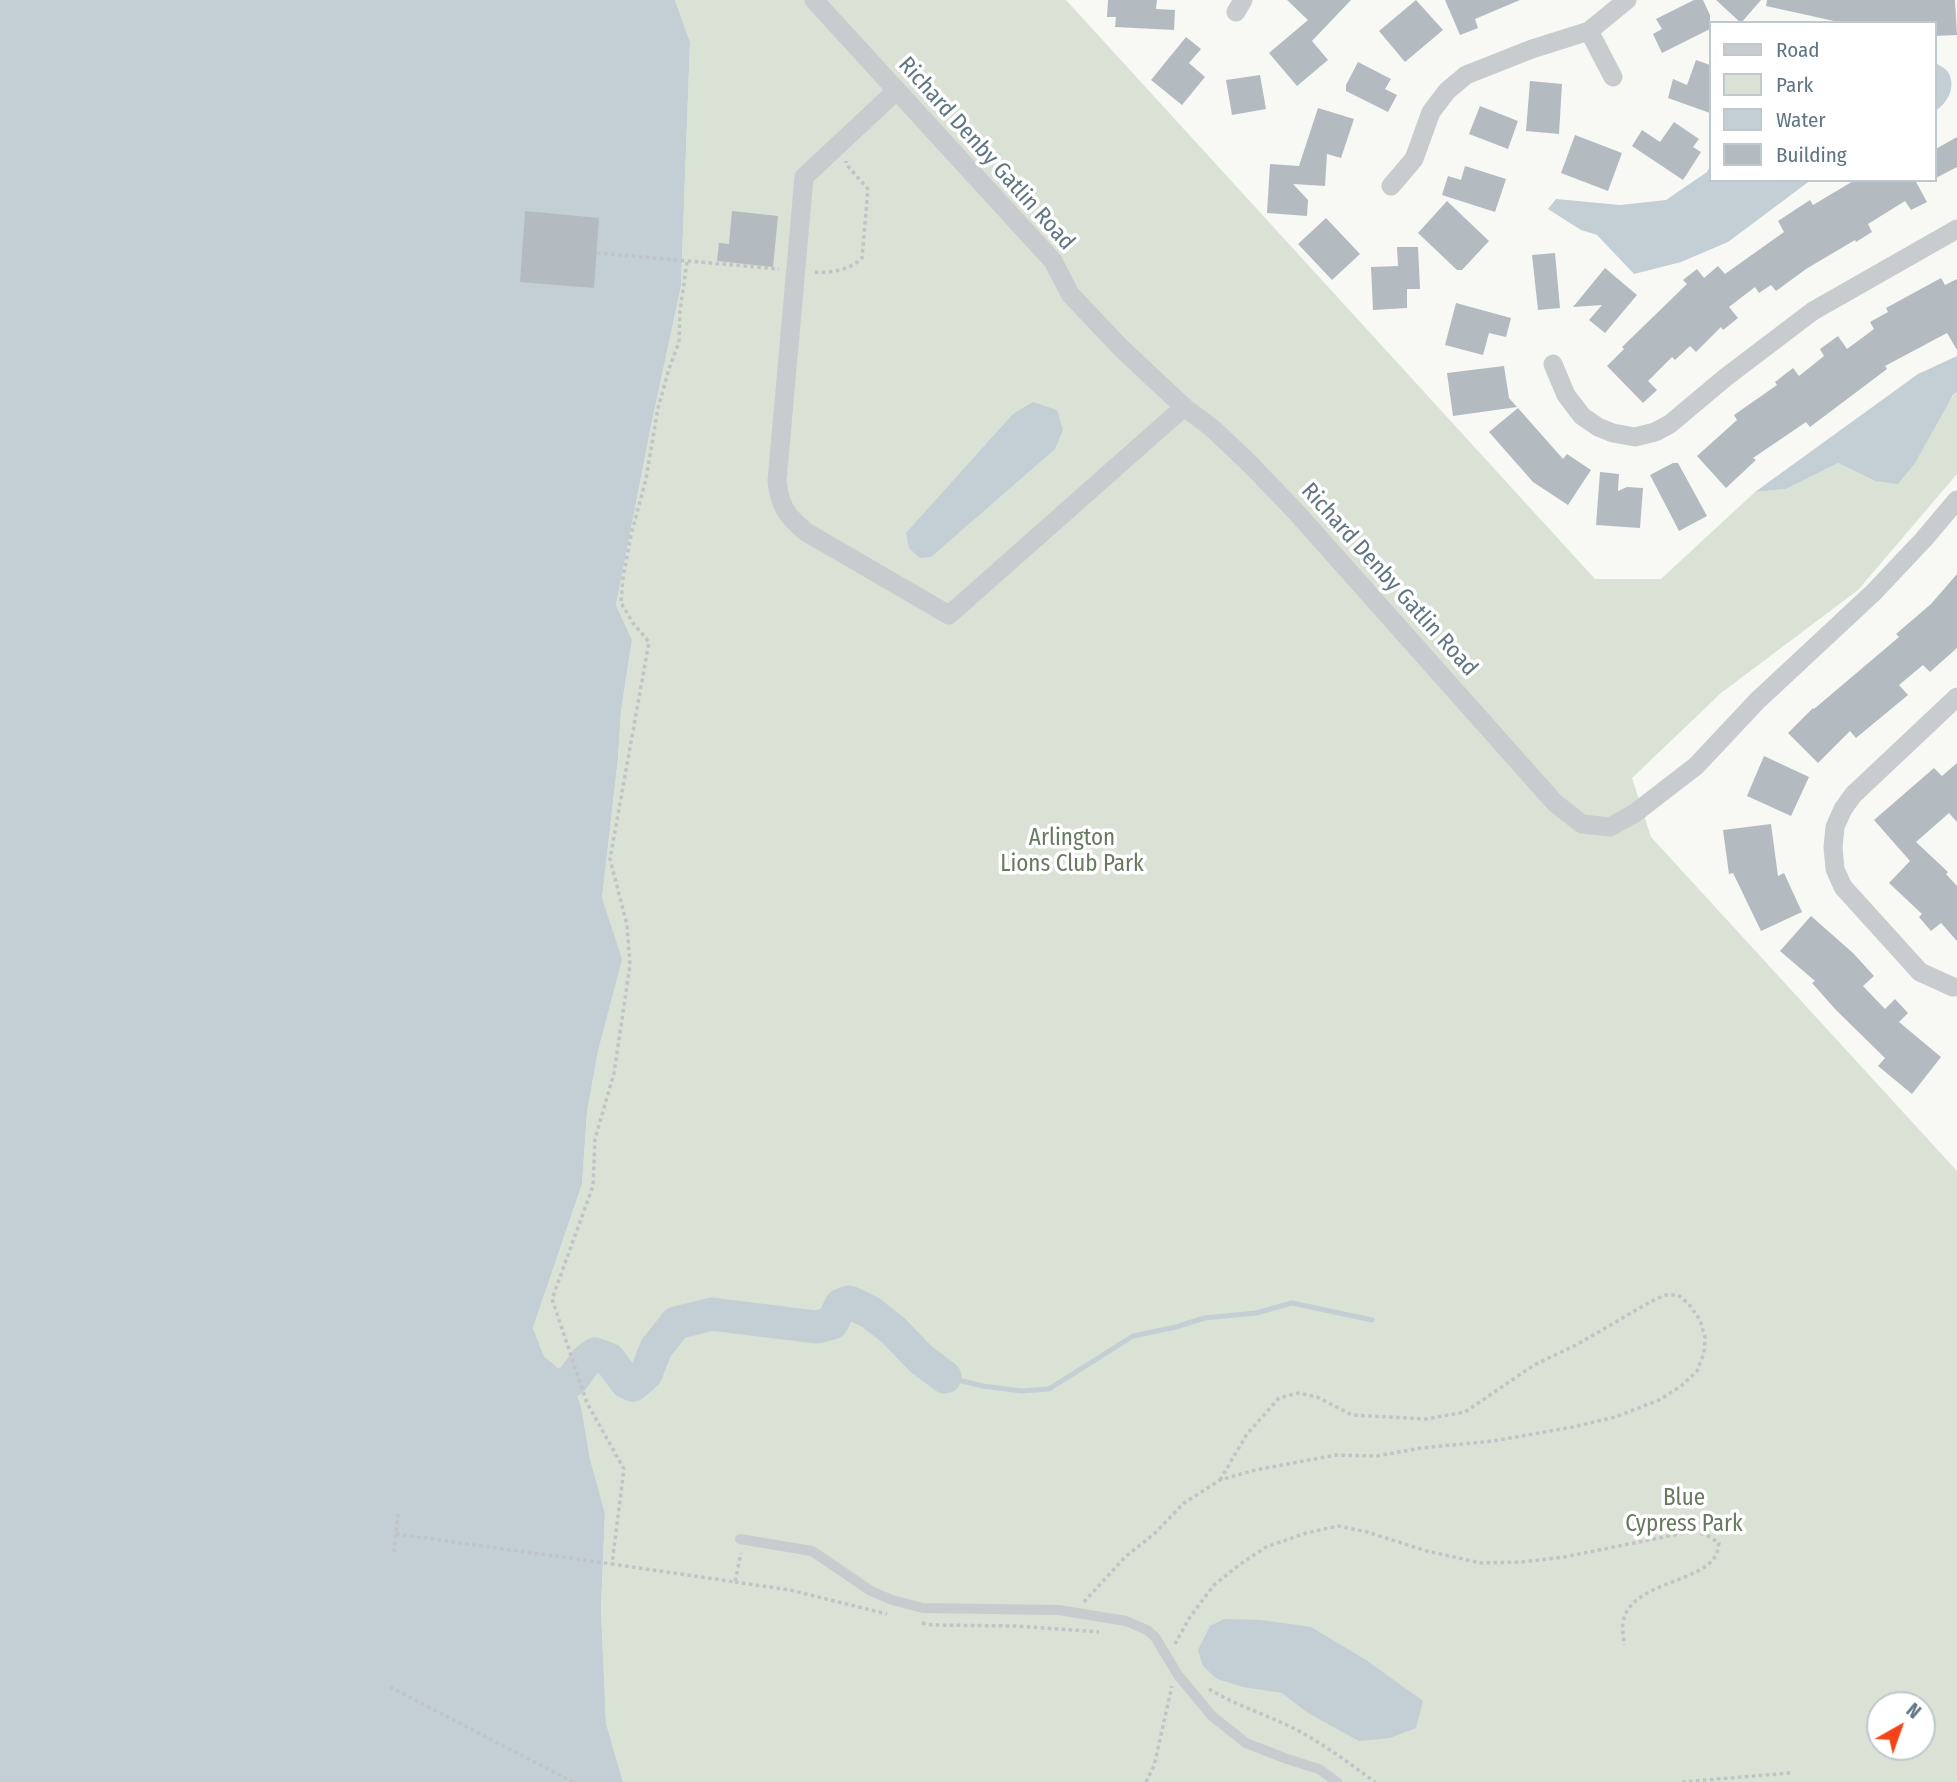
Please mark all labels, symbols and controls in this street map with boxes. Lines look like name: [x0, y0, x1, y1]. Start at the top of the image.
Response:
legend: [1708, 21, 1936, 182]
text: Road: [1776, 37, 1820, 63]
street label: Richard Denby Gatlin Road: [892, 52, 1080, 256]
text: Park: [1776, 72, 1813, 98]
text: Water: [1776, 107, 1826, 133]
text: Building: [1776, 142, 1847, 168]
street label: Richard Denby Gatlin Road: [1295, 478, 1483, 682]
park label: Arlington Lions Club Park: [1000, 825, 1144, 879]
park label: Blue Cypress Park: [1625, 1485, 1743, 1539]
north arrow: [1866, 1691, 1936, 1761]
text: N: [1902, 1699, 1925, 1724]

